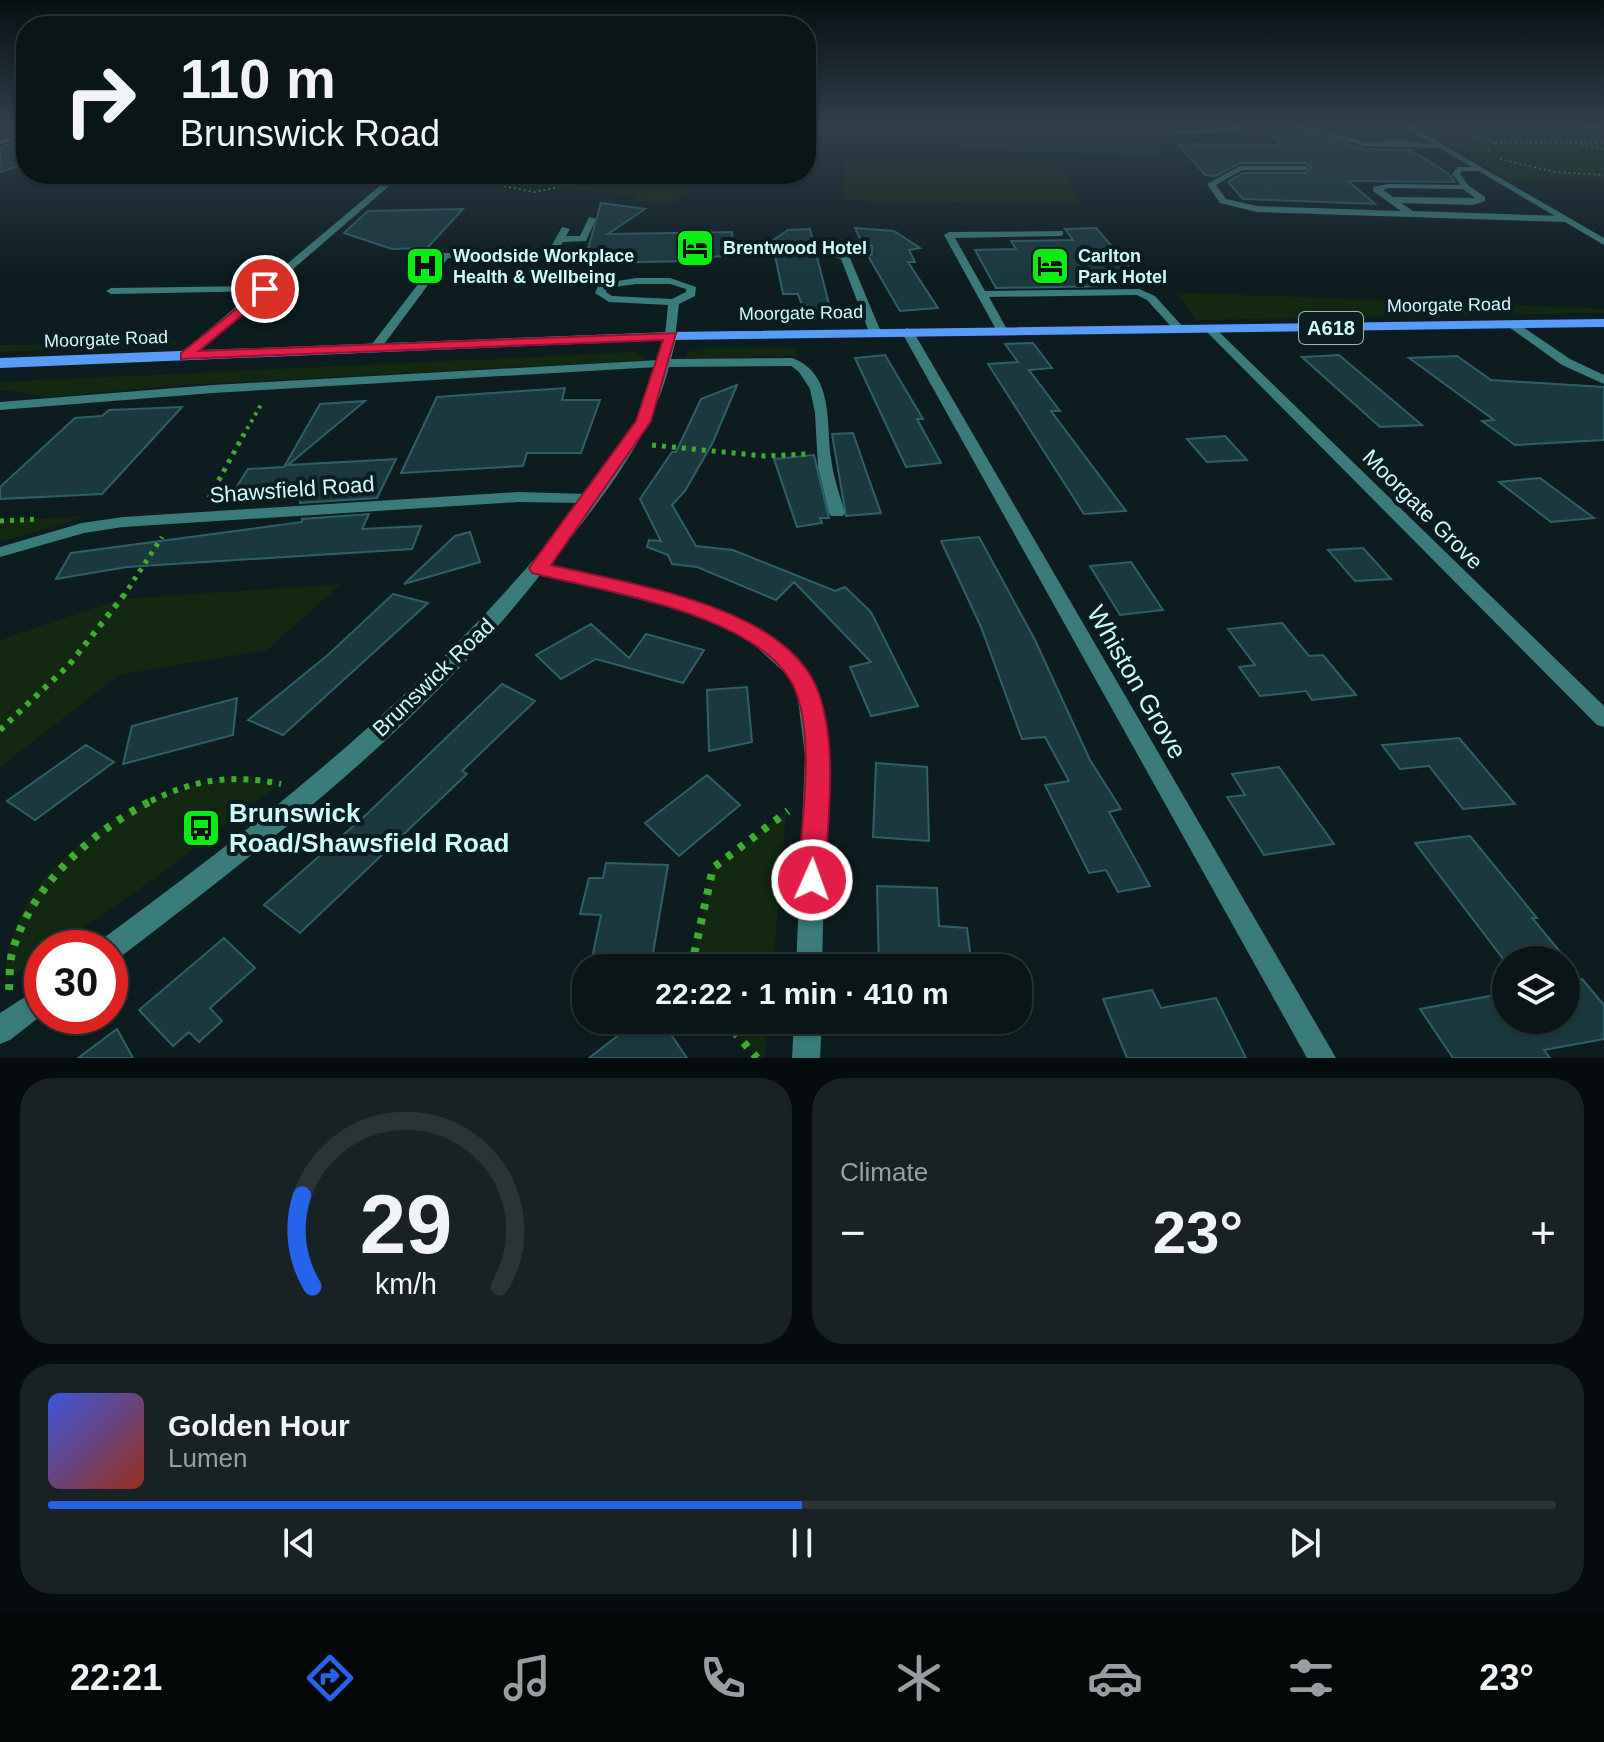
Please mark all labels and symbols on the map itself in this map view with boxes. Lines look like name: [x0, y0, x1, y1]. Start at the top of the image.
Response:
hotel icon: Brentwood Hotel: [674, 227, 716, 269]
place label: Brentwood Hotel: [723, 238, 867, 258]
hospital icon: Woodside Workplace Health & Wellbeing: [404, 245, 446, 287]
hotel icon: Carlton Park Hotel: [1029, 245, 1071, 287]
place label: Woodside Workplace Health & Wellbeing: [453, 246, 634, 287]
place label: Carlton Park Hotel: [1078, 246, 1167, 287]
pin: [231, 255, 299, 323]
street label: Moorgate Road: [1387, 294, 1511, 316]
street label: Moorgate Road: [739, 302, 863, 324]
road number: A618: [1299, 312, 1363, 344]
street label: Moorgate Road: [44, 327, 168, 351]
street label: Moorgate Grove: [1358, 444, 1488, 574]
street label: Shawsfield Road: [209, 471, 375, 508]
street label: Whiston Grove: [1081, 600, 1193, 764]
street label: Brunswick Road: [367, 613, 499, 742]
place label: Brunswick Road/Shawsfield Road: [229, 798, 509, 858]
bus stop icon: Brunswick Road/Shawsfield Road: [180, 807, 222, 849]
position arrow: [770, 838, 854, 922]
speed limit sign: 30: [24, 930, 128, 1034]

